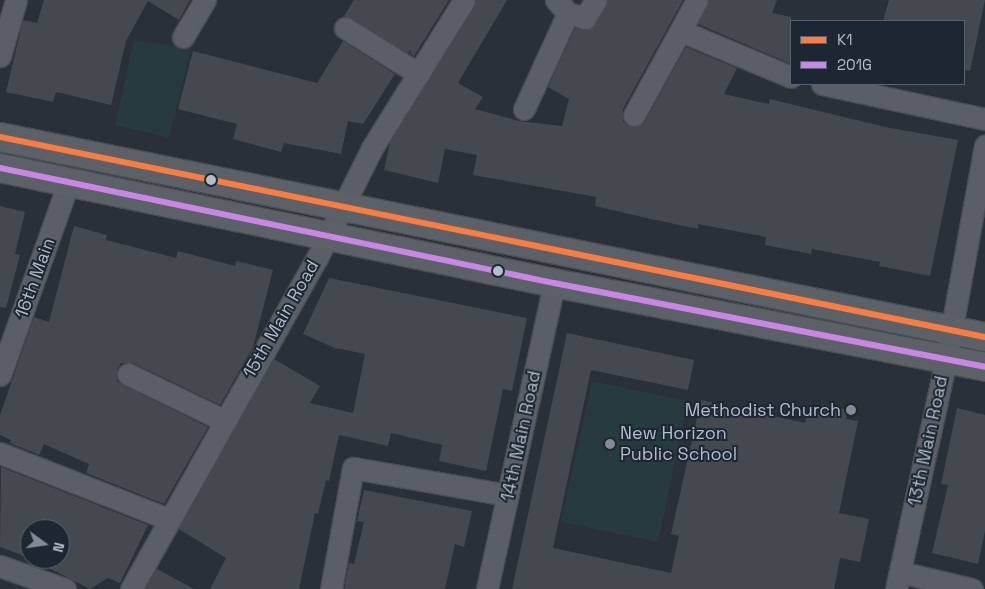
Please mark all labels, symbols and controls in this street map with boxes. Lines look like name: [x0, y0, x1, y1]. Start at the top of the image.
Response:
legend: [790, 20, 965, 85]
text: K1: [837, 30, 852, 49]
text: 201G: [837, 55, 872, 74]
unlabelled marker: [206, 175, 216, 185]
street label: 16th Main: [11, 235, 59, 321]
street label: 15th Main Road: [239, 256, 323, 382]
unlabelled marker: [493, 266, 503, 276]
street label: 14th Main Road: [497, 369, 545, 503]
street label: 13th Main Road: [904, 374, 952, 508]
place label: Methodist Church: [685, 399, 841, 421]
marker: Methodist Church: [845, 404, 857, 416]
place label: New Horizon Public School: [620, 423, 737, 466]
marker: New Horizon Public School: [604, 438, 616, 450]
north arrow: [20, 519, 70, 569]
text: N: [49, 541, 68, 554]

